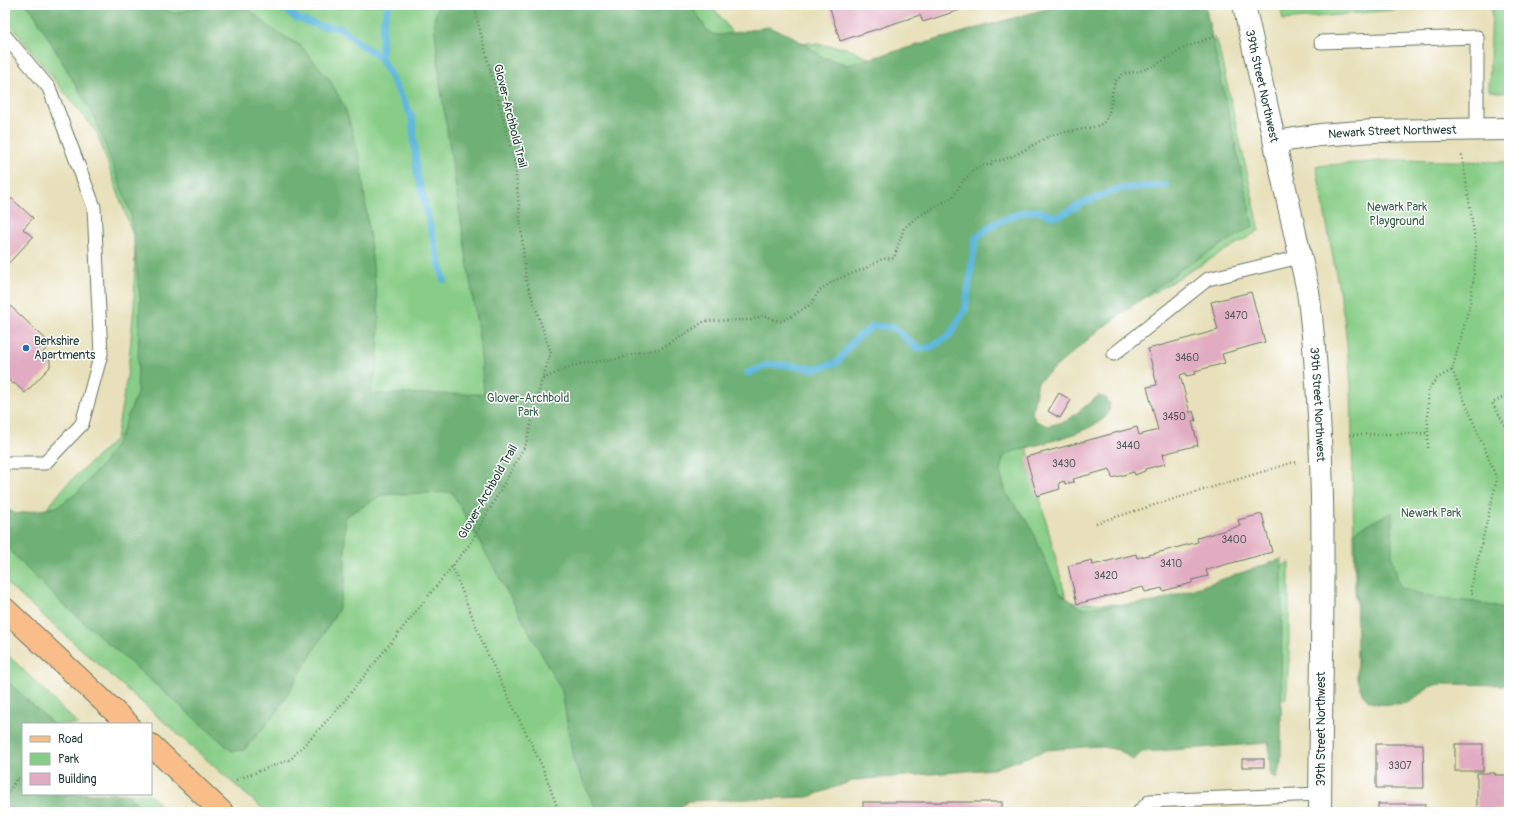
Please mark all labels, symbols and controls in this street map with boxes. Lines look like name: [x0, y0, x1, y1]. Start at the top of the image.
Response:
street label: 39th Street Northwest: [1242, 28, 1282, 144]
street label: Glover-Archbold Trail: [490, 63, 530, 170]
street label: Newark Street Northwest: [1328, 122, 1457, 142]
park label: Newark Park Playground: [1367, 200, 1427, 229]
house number: 3470: [1224, 310, 1248, 322]
place label: Berkshire Apartments: [34, 334, 96, 363]
marker: Berkshire Apartments: [21, 343, 31, 353]
street label: 39th Street Northwest: [1307, 347, 1329, 462]
house number: 3460: [1175, 352, 1199, 364]
park label: Glover-Archbold Park: [487, 391, 569, 420]
house number: 3450: [1162, 411, 1186, 423]
house number: 3440: [1116, 440, 1140, 452]
street label: Glover-Archbold Trail: [455, 442, 521, 542]
house number: 3430: [1052, 458, 1076, 470]
park label: Newark Park: [1401, 506, 1461, 521]
house number: 3400: [1221, 534, 1247, 546]
house number: 3410: [1160, 558, 1182, 570]
house number: 3420: [1094, 570, 1118, 582]
street label: 39th Street Northwest: [1314, 672, 1329, 786]
legend: [22, 723, 152, 795]
text: Road: [58, 732, 83, 747]
text: Park: [58, 752, 79, 767]
house number: 3307: [1388, 760, 1412, 772]
text: Building: [58, 772, 97, 787]

